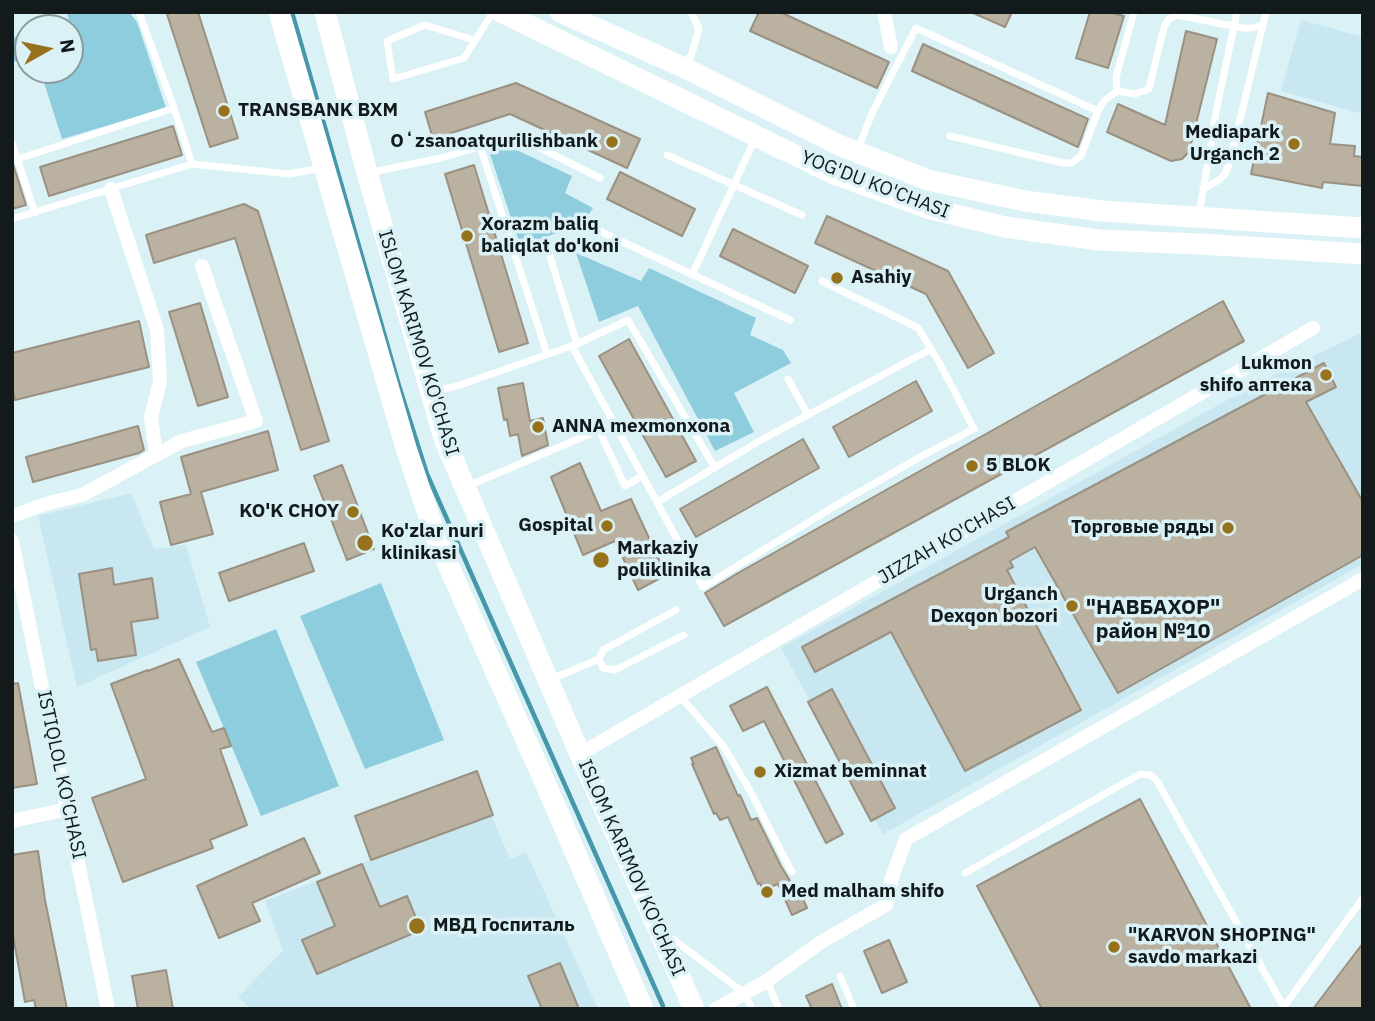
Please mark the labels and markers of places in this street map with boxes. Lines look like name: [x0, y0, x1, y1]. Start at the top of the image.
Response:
place label: TRANSBANK BXM: [238, 100, 398, 122]
marker: TRANSBANK BXM: [216, 103, 232, 119]
place label: Mediapark Urganch 2: [1185, 122, 1280, 166]
place label: Oʻzsanoatqurilishbank: [390, 131, 598, 153]
marker: Oʻzsanoatqurilishbank: [604, 134, 620, 150]
marker: Mediapark Urganch 2: [1286, 136, 1302, 152]
place label: Xorazm baliq baliqlat do'koni: [481, 214, 619, 258]
marker: Xorazm baliq baliqlat do'koni: [459, 228, 475, 244]
place label: Asahiy: [851, 267, 911, 289]
marker: Asahiy: [829, 270, 845, 286]
place label: Lukmon shifo аптека: [1200, 353, 1312, 397]
marker: Lukmon shifo аптека: [1318, 367, 1334, 383]
place label: ANNA mexmonxona: [552, 416, 730, 438]
marker: ANNA mexmonxona: [530, 419, 546, 435]
place label: 5 BLOK: [986, 455, 1051, 477]
marker: 5 BLOK: [964, 458, 980, 474]
place label: KO'K CHOY: [239, 501, 339, 523]
marker: KO'K CHOY: [345, 504, 361, 520]
place label: Gospital: [518, 515, 593, 537]
place label: Торговые ряды: [1071, 517, 1214, 539]
marker: Gospital: [599, 518, 615, 534]
marker: Торговые ряды: [1220, 520, 1236, 536]
place label: Ko'zlar nuri klinikasi: [381, 521, 484, 565]
marker: Ko'zlar nuri klinikasi: [355, 533, 375, 553]
place label: Markaziy poliklinika: [617, 538, 711, 582]
marker: Markaziy poliklinika: [591, 550, 611, 570]
place label: Urganch Dexqon bozori: [930, 584, 1058, 628]
marker: Urganch Dexqon bozori: [1064, 598, 1080, 614]
place label: Xizmat beminnat: [774, 761, 927, 783]
marker: Xizmat beminnat: [752, 764, 768, 780]
place label: Med malham shifo: [781, 881, 944, 903]
marker: Med malham shifo: [759, 884, 775, 900]
place label: МВД Госпиталь: [433, 915, 575, 937]
marker: МВД Госпиталь: [407, 916, 427, 936]
place label: "KARVON SHOPING" savdo markazi: [1128, 925, 1316, 969]
marker: "KARVON SHOPING" savdo markazi: [1106, 939, 1122, 955]

